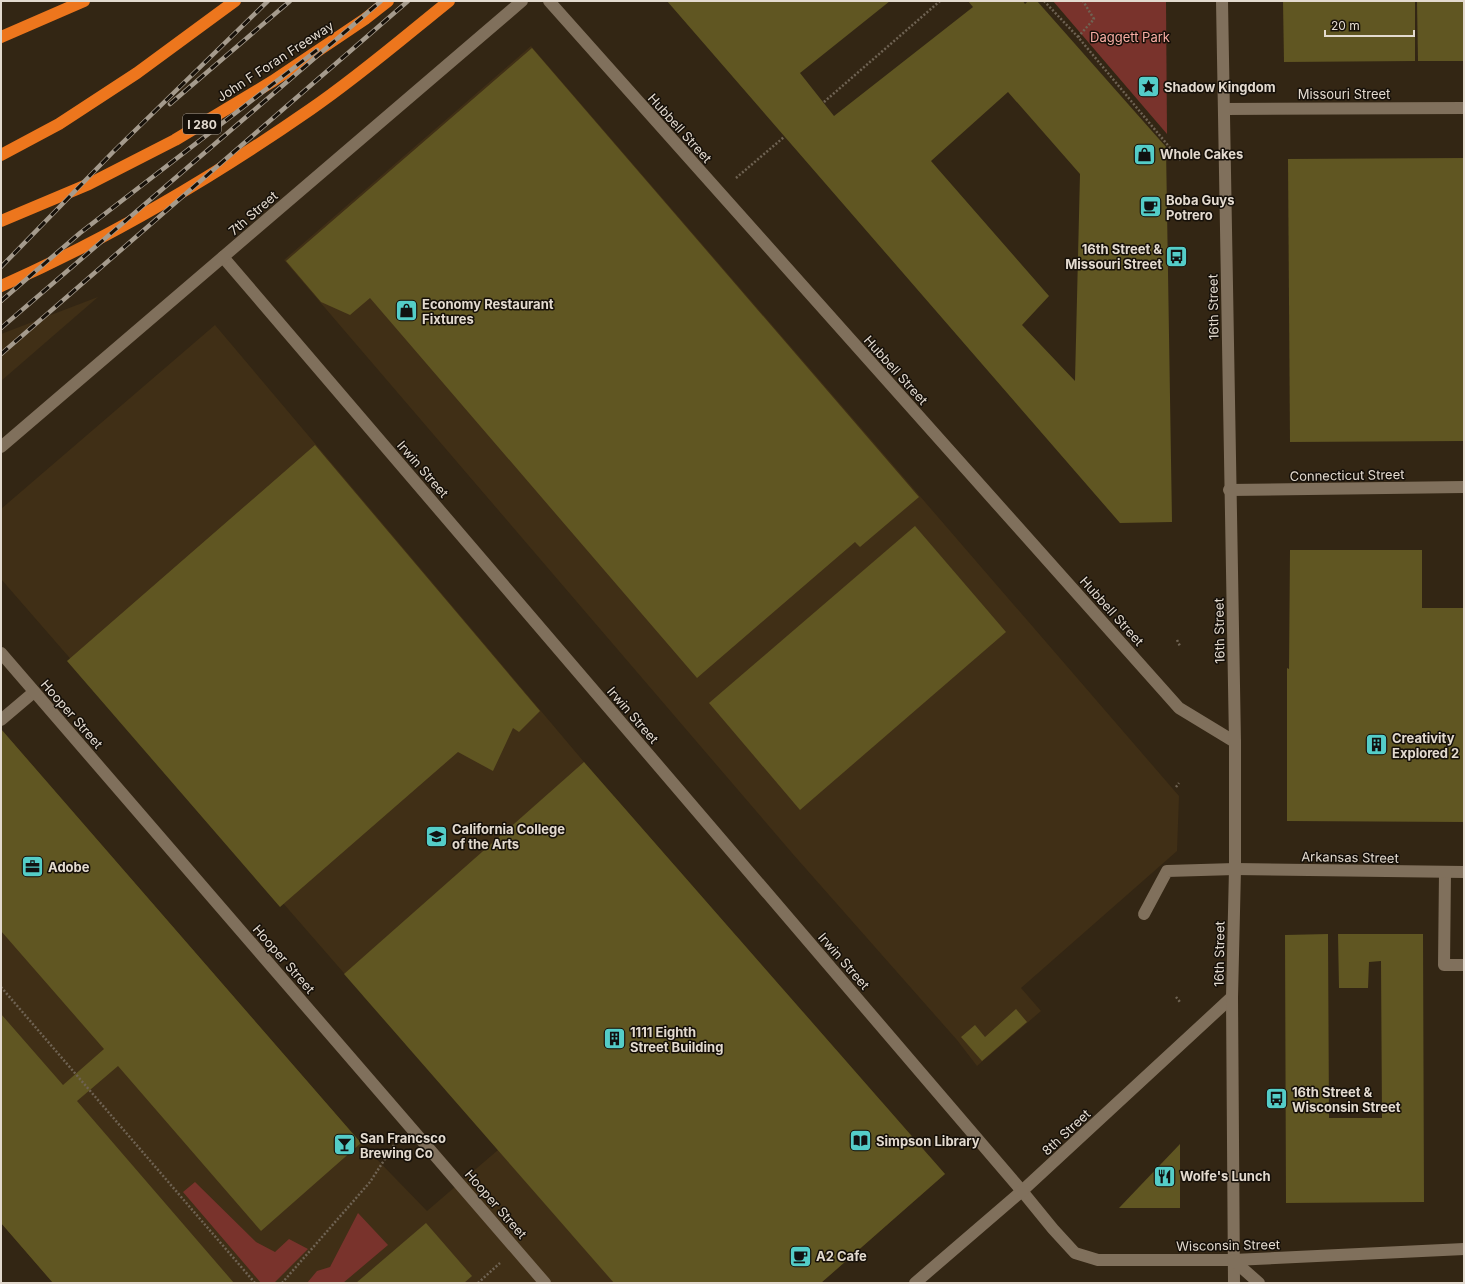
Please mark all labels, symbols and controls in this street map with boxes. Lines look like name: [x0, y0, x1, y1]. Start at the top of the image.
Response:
scale bar: [1325, 12, 1414, 38]
street label: John F Foran Freeway: [214, 17, 336, 105]
text: 20 m: [1331, 18, 1360, 33]
park label: Daggett Park: [1090, 29, 1170, 45]
place icon: Shadow Kingdom: [1136, 74, 1162, 100]
place label: Shadow Kingdom: [1164, 79, 1276, 95]
street label: Missouri Street: [1298, 86, 1390, 102]
street label: Hubbell Street: [645, 90, 715, 166]
road number: I 280: [183, 114, 221, 134]
shop icon: Whole Cakes: [1132, 141, 1158, 167]
place label: Whole Cakes: [1160, 146, 1243, 162]
street label: 7th Street: [225, 187, 281, 239]
place label: Boba Guys Potrero: [1166, 192, 1234, 223]
cafe icon: Boba Guys Potrero: [1138, 194, 1164, 220]
place label: 16th Street & Missouri Street: [1065, 241, 1162, 272]
bus stop icon: 16th Street & Missouri Street: [1164, 243, 1190, 269]
street label: 16th Street: [1204, 274, 1222, 340]
place label: Economy Restaurant Fixtures: [422, 296, 554, 327]
shop icon: Economy Restaurant Fixtures: [393, 298, 419, 324]
street label: Hubbell Street: [861, 332, 931, 408]
street label: Irwin Street: [394, 437, 452, 501]
street label: Connecticut Street: [1289, 466, 1405, 484]
street label: Hubbell Street: [1077, 573, 1147, 649]
street label: 16th Street: [1210, 598, 1228, 664]
street label: Hooper Street: [38, 676, 106, 752]
street label: Irwin Street: [604, 683, 662, 747]
place label: Creativity Explored 2: [1392, 730, 1459, 761]
building icon: Creativity Explored 2: [1363, 732, 1389, 758]
place label: California College of the Arts: [452, 821, 565, 852]
school or university icon: California College of the Arts: [424, 823, 450, 849]
street label: Arkansas Street: [1301, 848, 1399, 866]
office icon: Adobe: [19, 854, 45, 880]
place label: Adobe: [48, 859, 90, 875]
street label: Hooper Street: [250, 921, 318, 997]
street label: 16th Street: [1210, 921, 1228, 987]
street label: Irwin Street: [815, 929, 873, 993]
place label: 1111 Eighth Street Building: [630, 1024, 723, 1055]
building icon: 1111 Eighth Street Building: [601, 1026, 627, 1052]
place label: 16th Street & Wisconsin Street: [1292, 1084, 1401, 1115]
bus stop icon: 16th Street & Wisconsin Street: [1264, 1086, 1290, 1112]
street label: 8th Street: [1038, 1106, 1094, 1158]
library icon: Simpson Library: [848, 1128, 874, 1154]
place label: San Francsco Brewing Co: [360, 1130, 446, 1161]
bar icon: San Francsco Brewing Co: [331, 1132, 357, 1158]
place label: Simpson Library: [876, 1133, 980, 1149]
restaurant icon: Wolfe's Lunch: [1151, 1163, 1177, 1189]
street label: Hooper Street: [462, 1166, 530, 1242]
place label: Wolfe's Lunch: [1180, 1168, 1271, 1184]
street label: Wisconsin Street: [1176, 1236, 1280, 1254]
cafe icon: A2 Cafe: [787, 1243, 813, 1269]
place label: A2 Cafe: [816, 1248, 867, 1264]

